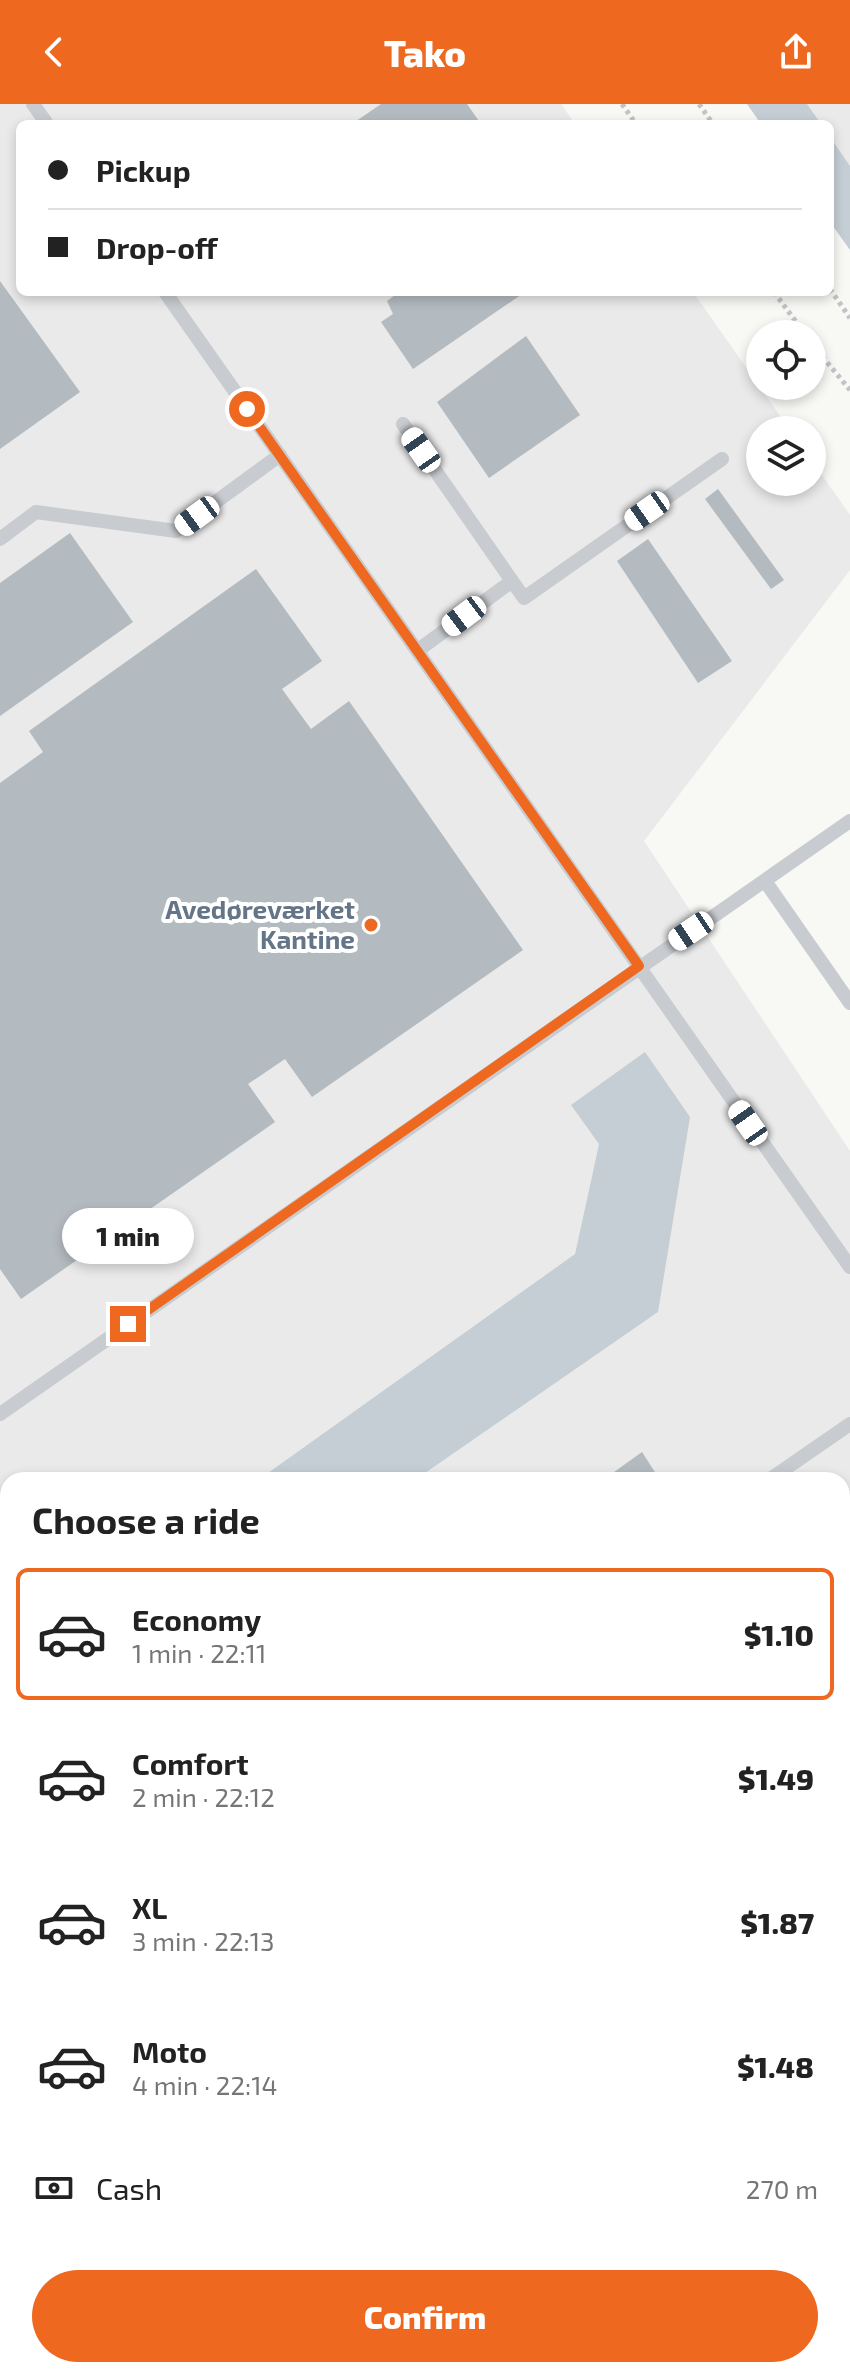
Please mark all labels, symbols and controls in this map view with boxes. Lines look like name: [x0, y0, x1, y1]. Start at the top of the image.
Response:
icon: back: [32, 30, 76, 74]
icon: share: [774, 30, 818, 74]
text: Tako: [384, 31, 466, 74]
text: Pickup: [96, 152, 191, 188]
text: Drop-off: [96, 229, 218, 265]
map controls: [746, 320, 826, 496]
button: locate: [746, 320, 826, 400]
route start: [229, 391, 265, 427]
button: layers: [746, 416, 826, 496]
car: [397, 423, 445, 477]
car: [620, 487, 674, 535]
car: [171, 492, 223, 540]
car: [438, 592, 490, 640]
place label: Avedøreværket Kantine: [165, 893, 355, 954]
car: [664, 908, 718, 954]
marker: Avedøreværket Kantine: [362, 916, 380, 934]
car: [724, 1096, 772, 1150]
callout: 1 min: [62, 1208, 194, 1264]
text: 1 min: [96, 1220, 160, 1251]
route end: [110, 1306, 146, 1342]
text: Choose a ride: [32, 1498, 260, 1541]
icon: car: [36, 1598, 108, 1670]
text: Economy: [132, 1601, 261, 1637]
text: $1.10: [744, 1616, 814, 1652]
text: 1 min · 22:11: [132, 1637, 266, 1668]
icon: car: [36, 1742, 108, 1814]
text: Comfort: [132, 1745, 249, 1781]
text: $1.49: [738, 1760, 814, 1796]
text: 2 min · 22:12: [132, 1781, 275, 1812]
icon: car: [36, 1886, 108, 1958]
text: XL: [132, 1889, 167, 1925]
text: $1.87: [740, 1904, 814, 1940]
text: 3 min · 22:13: [132, 1925, 274, 1956]
icon: car: [36, 2030, 108, 2102]
text: Moto: [132, 2033, 207, 2069]
text: $1.48: [737, 2048, 814, 2084]
text: 4 min · 22:14: [132, 2069, 278, 2100]
icon: cash: [32, 2166, 76, 2210]
text: Cash: [96, 2170, 162, 2206]
text: 270 m: [746, 2173, 818, 2204]
button: Confirm: [32, 2270, 818, 2362]

